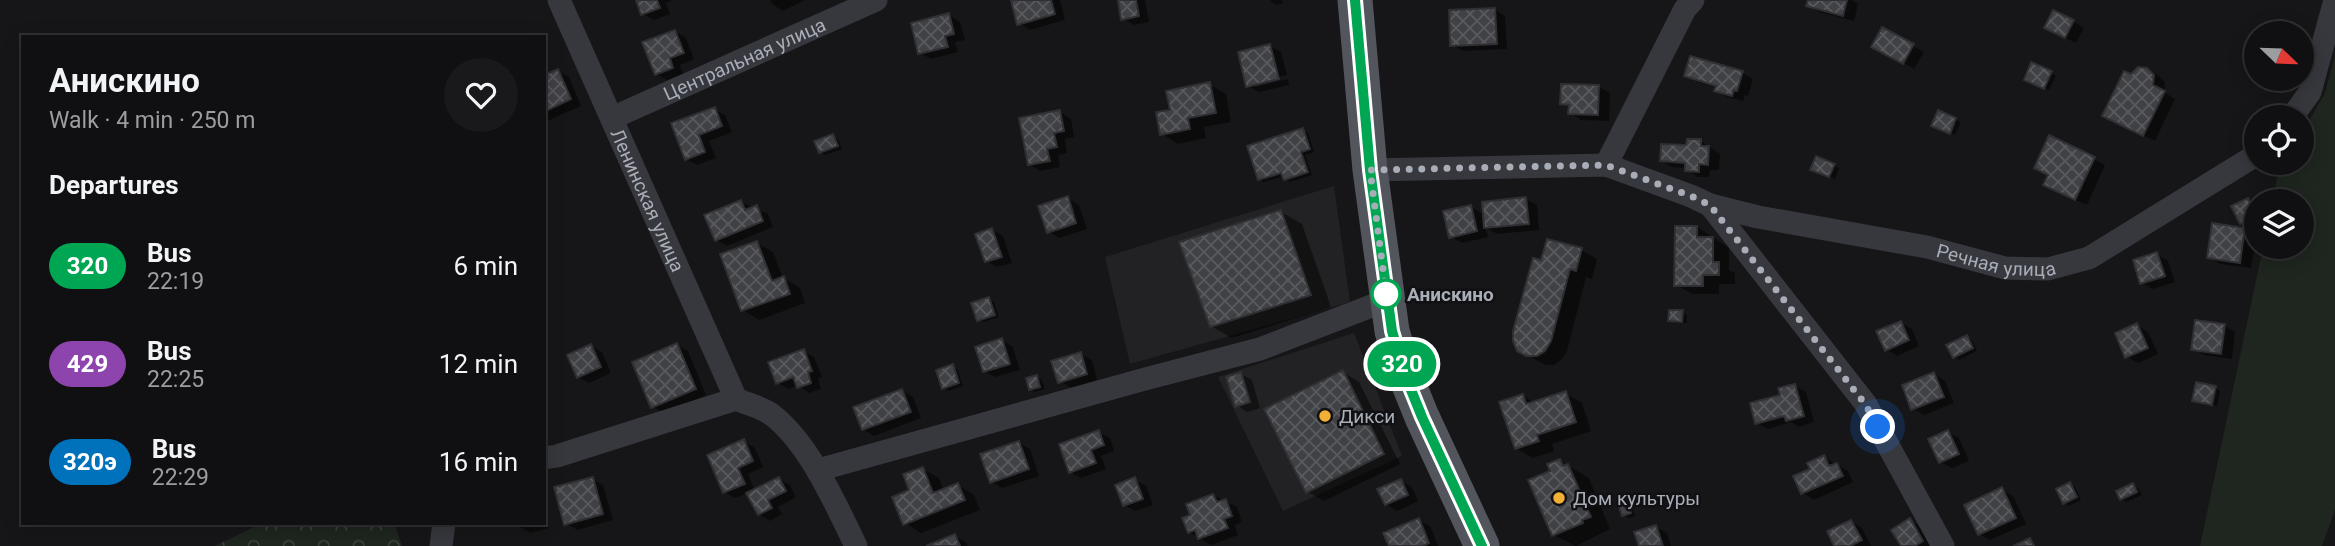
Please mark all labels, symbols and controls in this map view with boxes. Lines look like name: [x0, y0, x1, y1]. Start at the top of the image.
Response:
street label: Центральная улица: [660, 13, 829, 105]
north arrow: [2244, 21, 2314, 91]
map controls: [2244, 21, 2314, 259]
button: heart: [444, 58, 518, 132]
text: Анискино: [49, 61, 200, 100]
button: locate: [2244, 105, 2314, 175]
text: Walk · 4 min · 250 m: [49, 107, 255, 134]
street label: Ленинская улица: [606, 125, 690, 275]
text: Departures: [49, 170, 179, 200]
button: layers: [2244, 189, 2314, 259]
text: Bus: [147, 238, 192, 268]
street label: Речная улица: [1934, 239, 2058, 281]
text: 6 min: [453, 251, 518, 281]
text: 320: [67, 252, 108, 280]
text: 22:19: [147, 268, 204, 295]
marker: Анискино: [1371, 279, 1401, 309]
place label: Анискино: [1407, 283, 1494, 306]
text: Bus: [147, 336, 192, 366]
line badge: 320: [1362, 341, 1442, 387]
text: 12 min: [439, 349, 518, 379]
text: 429: [67, 350, 108, 378]
text: 320: [1381, 350, 1423, 378]
text: 22:25: [147, 366, 204, 393]
place label: Дикси: [1339, 405, 1395, 428]
marker: Дикси: [1317, 408, 1333, 424]
your location: [1860, 409, 1895, 444]
text: Bus: [152, 434, 196, 464]
text: 16 min: [439, 447, 518, 477]
text: 320э: [63, 448, 117, 476]
text: 22:29: [152, 464, 209, 491]
place label: Дом культуры: [1573, 487, 1700, 510]
marker: Дом культуры: [1551, 490, 1567, 506]

